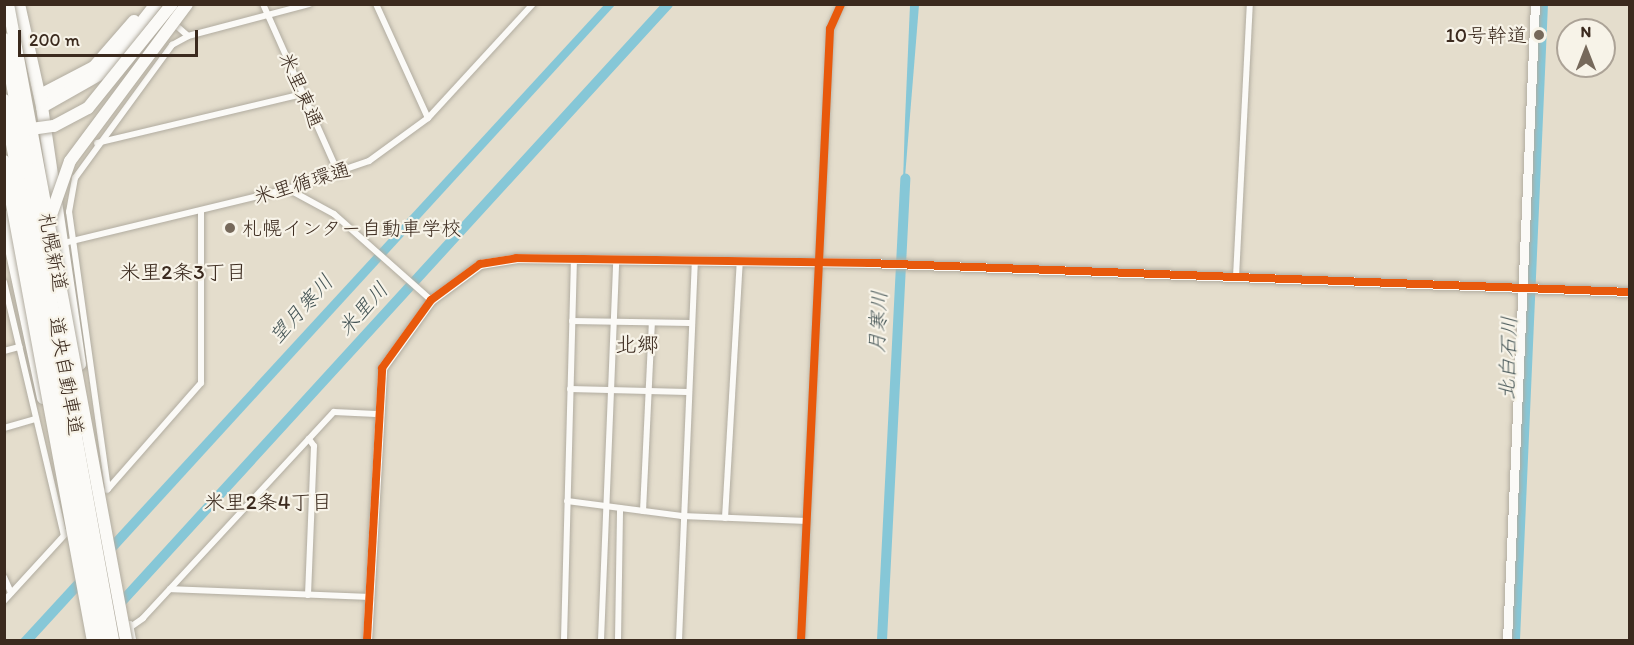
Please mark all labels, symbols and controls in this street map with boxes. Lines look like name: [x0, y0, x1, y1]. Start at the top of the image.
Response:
scale bar: [21, 18, 201, 56]
north arrow: [1556, 18, 1616, 78]
text: N: [1581, 22, 1591, 41]
place label: 10号幹道: [1445, 23, 1527, 47]
marker: 10号幹道: [1532, 28, 1546, 42]
text: 200 m: [29, 29, 80, 51]
street label: 米里東通: [274, 49, 328, 131]
street label: 米里循環通: [251, 157, 353, 209]
street label: 札幌新道: [34, 210, 72, 294]
place label: 札幌インター自動車学校: [242, 216, 462, 240]
marker: 札幌インター自動車学校: [223, 221, 237, 235]
district label: 米里2条3丁目: [119, 259, 247, 285]
water label: 望月寒川: [264, 269, 338, 349]
water label: 米里川: [333, 277, 393, 341]
water label: 月寒川: [864, 290, 892, 354]
street label: 道央自動車道: [44, 315, 88, 437]
water label: 北白石川: [1494, 316, 1522, 400]
district label: 北郷: [615, 332, 659, 358]
district label: 米里2条4丁目: [204, 489, 332, 515]

